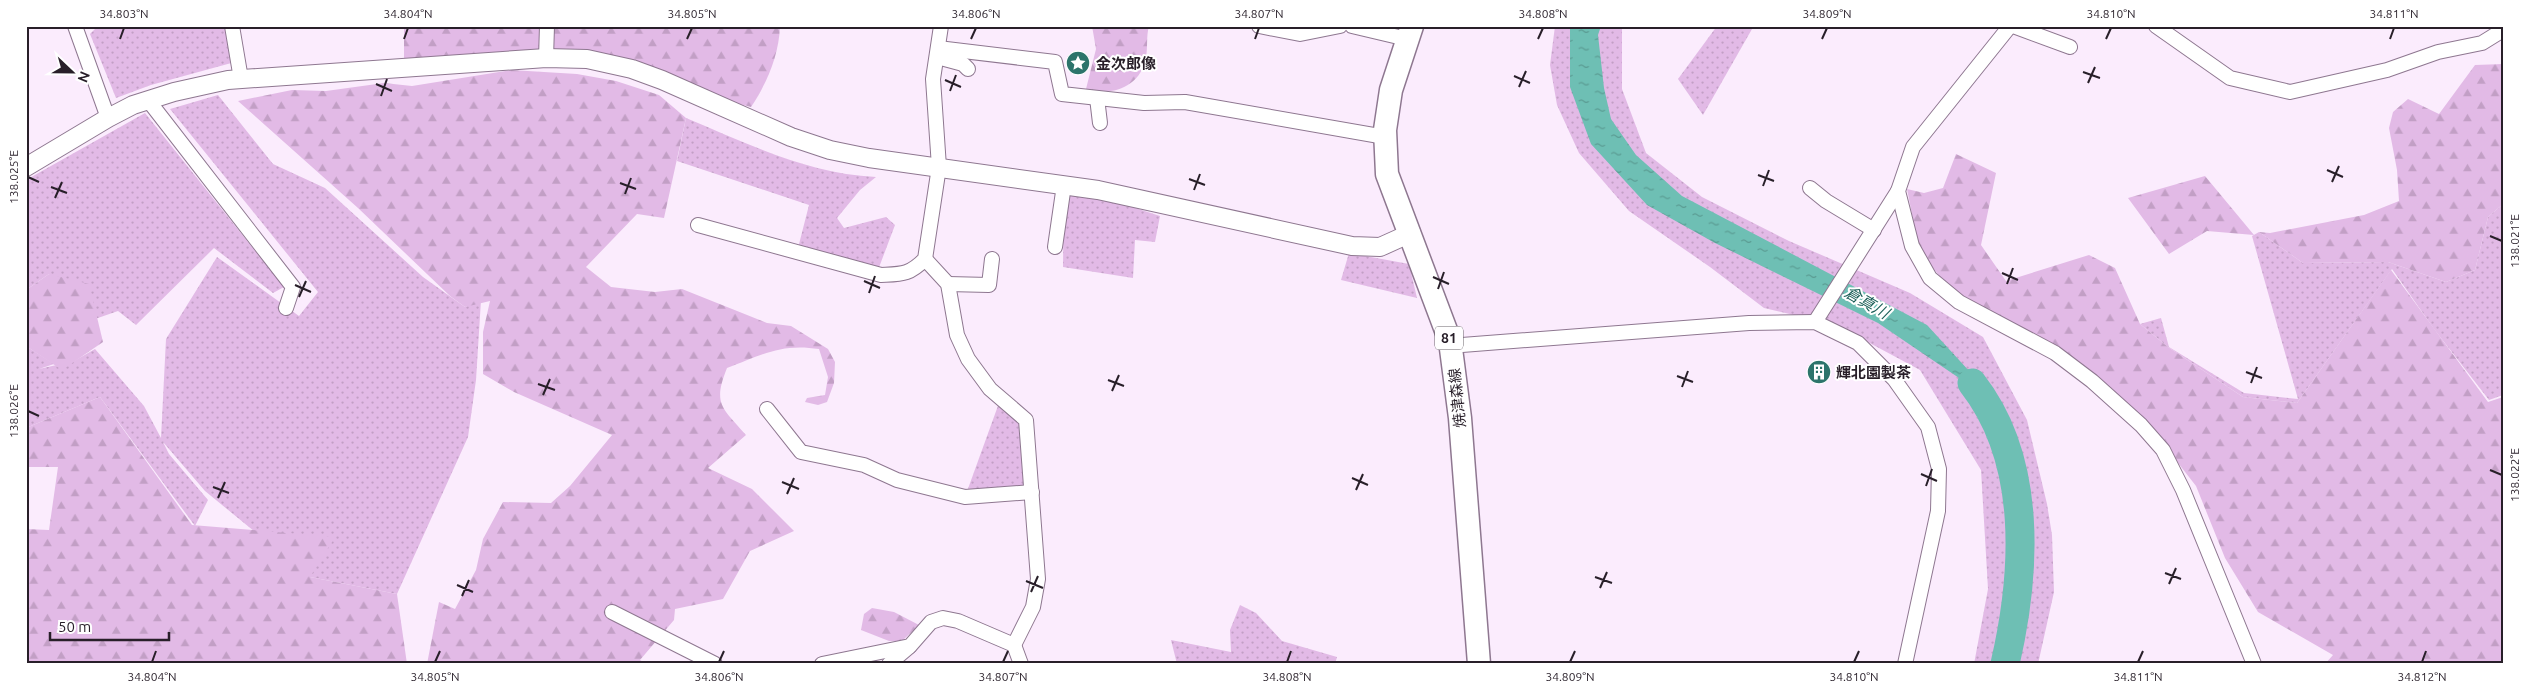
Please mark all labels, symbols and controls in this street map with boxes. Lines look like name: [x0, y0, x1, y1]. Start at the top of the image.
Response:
text: 34.803°N: [99, 7, 149, 20]
text: 34.804°N: [383, 7, 433, 20]
text: 34.805°N: [667, 7, 717, 20]
text: 34.806°N: [951, 7, 1001, 20]
text: 34.807°N: [1234, 7, 1284, 20]
text: 34.808°N: [1518, 7, 1568, 20]
text: 34.809°N: [1802, 7, 1852, 20]
text: 34.810°N: [2086, 7, 2136, 20]
text: 34.811°N: [2369, 7, 2419, 20]
north arrow: [48, 48, 98, 98]
place icon: 金次郎像: [1065, 50, 1091, 76]
place label: 金次郎像: [1096, 55, 1156, 72]
text: N: [75, 69, 93, 85]
text: 138.025°E: [7, 150, 20, 204]
text: 138.021°E: [2508, 214, 2521, 268]
water label: 倉真川: [1842, 282, 1894, 323]
road number: 81: [1435, 326, 1463, 349]
building icon: 輝北園製茶: [1806, 359, 1832, 385]
place label: 輝北園製茶: [1836, 364, 1911, 381]
street label: 焼津森線: [1445, 367, 1469, 429]
text: 138.026°E: [7, 384, 20, 438]
text: 138.022°E: [2508, 448, 2521, 502]
scale bar: [50, 610, 169, 642]
text: 50 m: [58, 618, 91, 635]
text: 34.804°N: [127, 670, 177, 683]
text: 34.805°N: [410, 670, 460, 683]
text: 34.806°N: [694, 670, 744, 683]
text: 34.807°N: [978, 670, 1028, 683]
text: 34.808°N: [1262, 670, 1312, 683]
text: 34.809°N: [1545, 670, 1595, 683]
text: 34.810°N: [1829, 670, 1879, 683]
text: 34.811°N: [2113, 670, 2163, 683]
text: 34.812°N: [2397, 670, 2447, 683]

